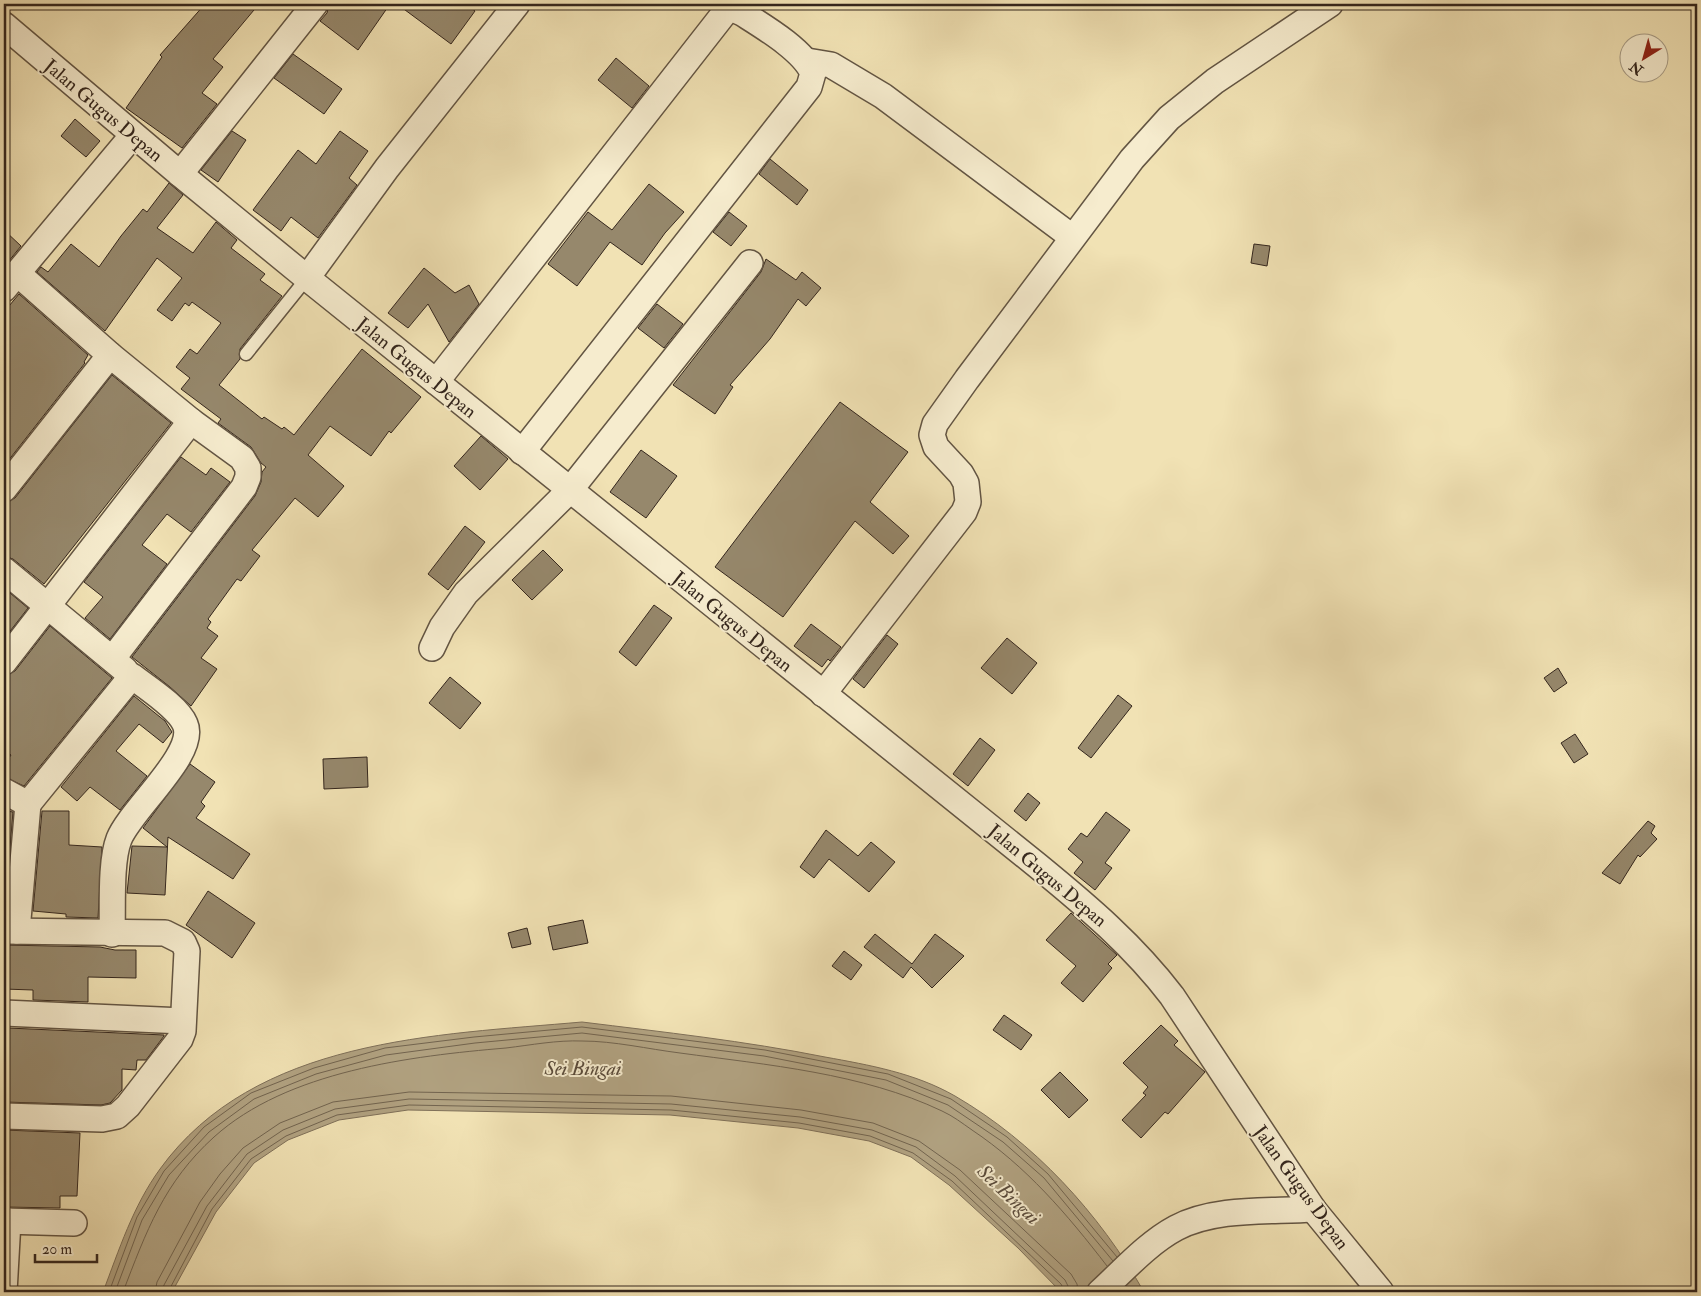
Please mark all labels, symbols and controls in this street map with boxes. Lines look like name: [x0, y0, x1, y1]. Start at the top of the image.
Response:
north arrow: [1618, 32, 1668, 82]
street label: Jalan Gugus Depan: [38, 53, 168, 168]
text: N: [1626, 57, 1647, 79]
street label: Jalan Gugus Depan: [350, 311, 482, 425]
street label: Jalan Gugus Depan: [666, 565, 798, 679]
street label: Jalan Gugus Depan: [982, 818, 1112, 933]
water label: Sei Bingai: [543, 1056, 622, 1081]
street label: Jalan Gugus Depan: [1247, 1120, 1354, 1255]
water label: Sei Bingai: [971, 1158, 1046, 1230]
scale bar: [35, 1231, 98, 1263]
text: 20 m: [42, 1240, 72, 1259]

